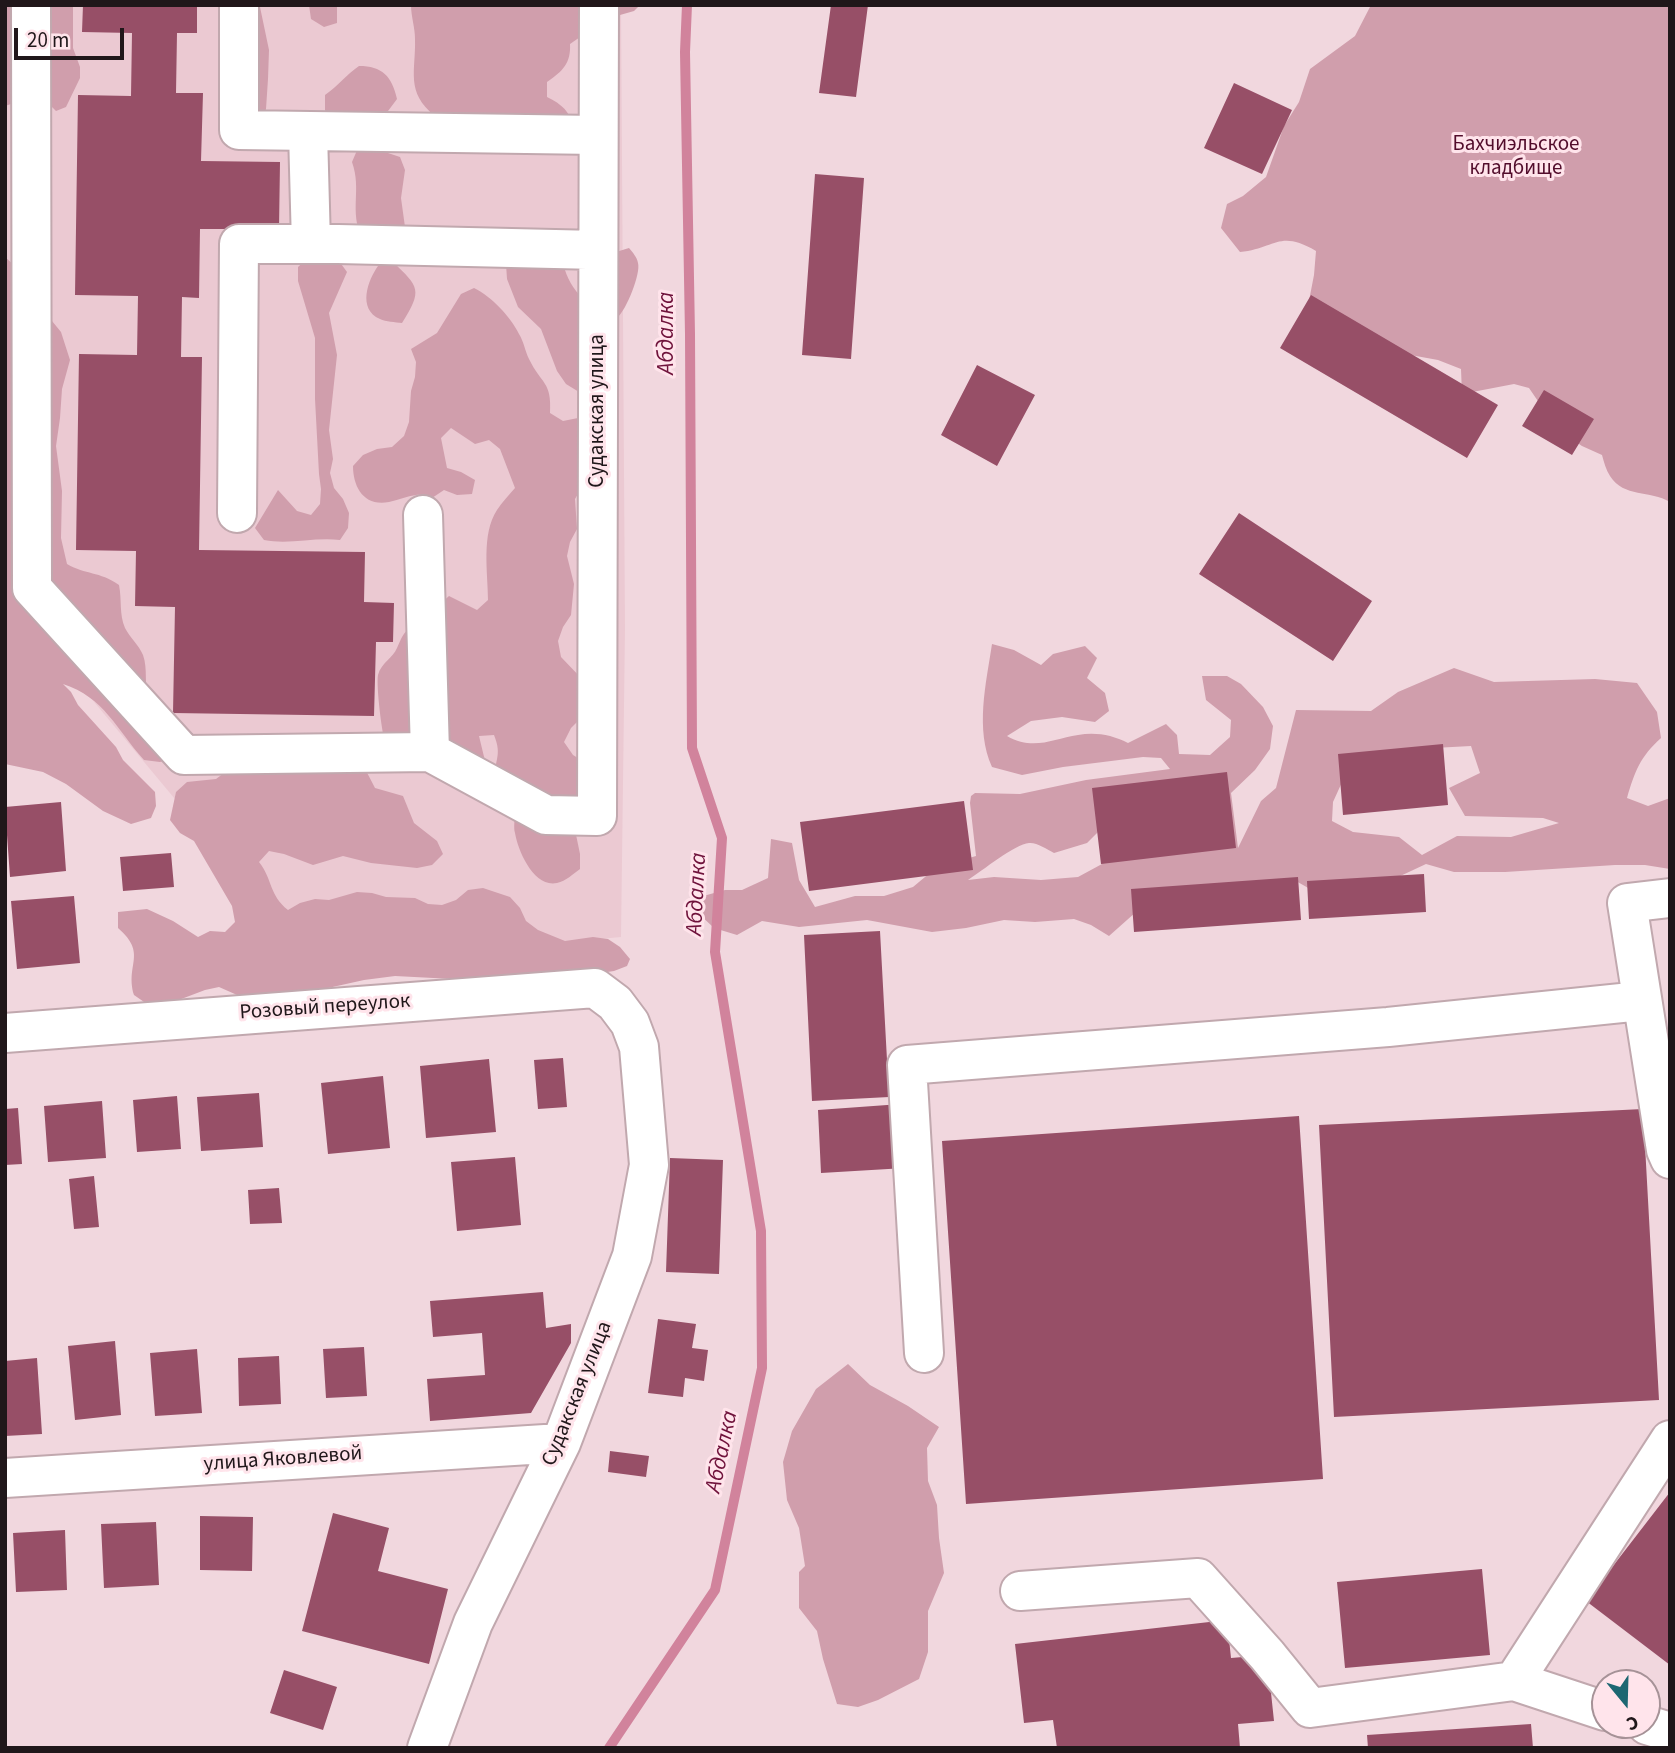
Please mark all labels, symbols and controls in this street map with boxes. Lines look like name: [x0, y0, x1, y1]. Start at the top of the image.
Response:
scale bar: [18, 14, 128, 58]
text: 20 m: [27, 25, 69, 55]
park label: Бахчиэльское кладбище: [1453, 132, 1579, 182]
water label: Абдалка: [654, 292, 682, 374]
street label: Судакская улица: [585, 334, 611, 488]
water label: Абдалка: [682, 852, 714, 936]
street label: Розовый переулок: [239, 989, 411, 1027]
street label: Судакская улица: [538, 1318, 618, 1470]
water label: Абдалка: [701, 1409, 745, 1495]
street label: улица Яковлевой: [203, 1442, 363, 1478]
north arrow: [1591, 1669, 1661, 1739]
text: С: [1623, 1708, 1642, 1737]

